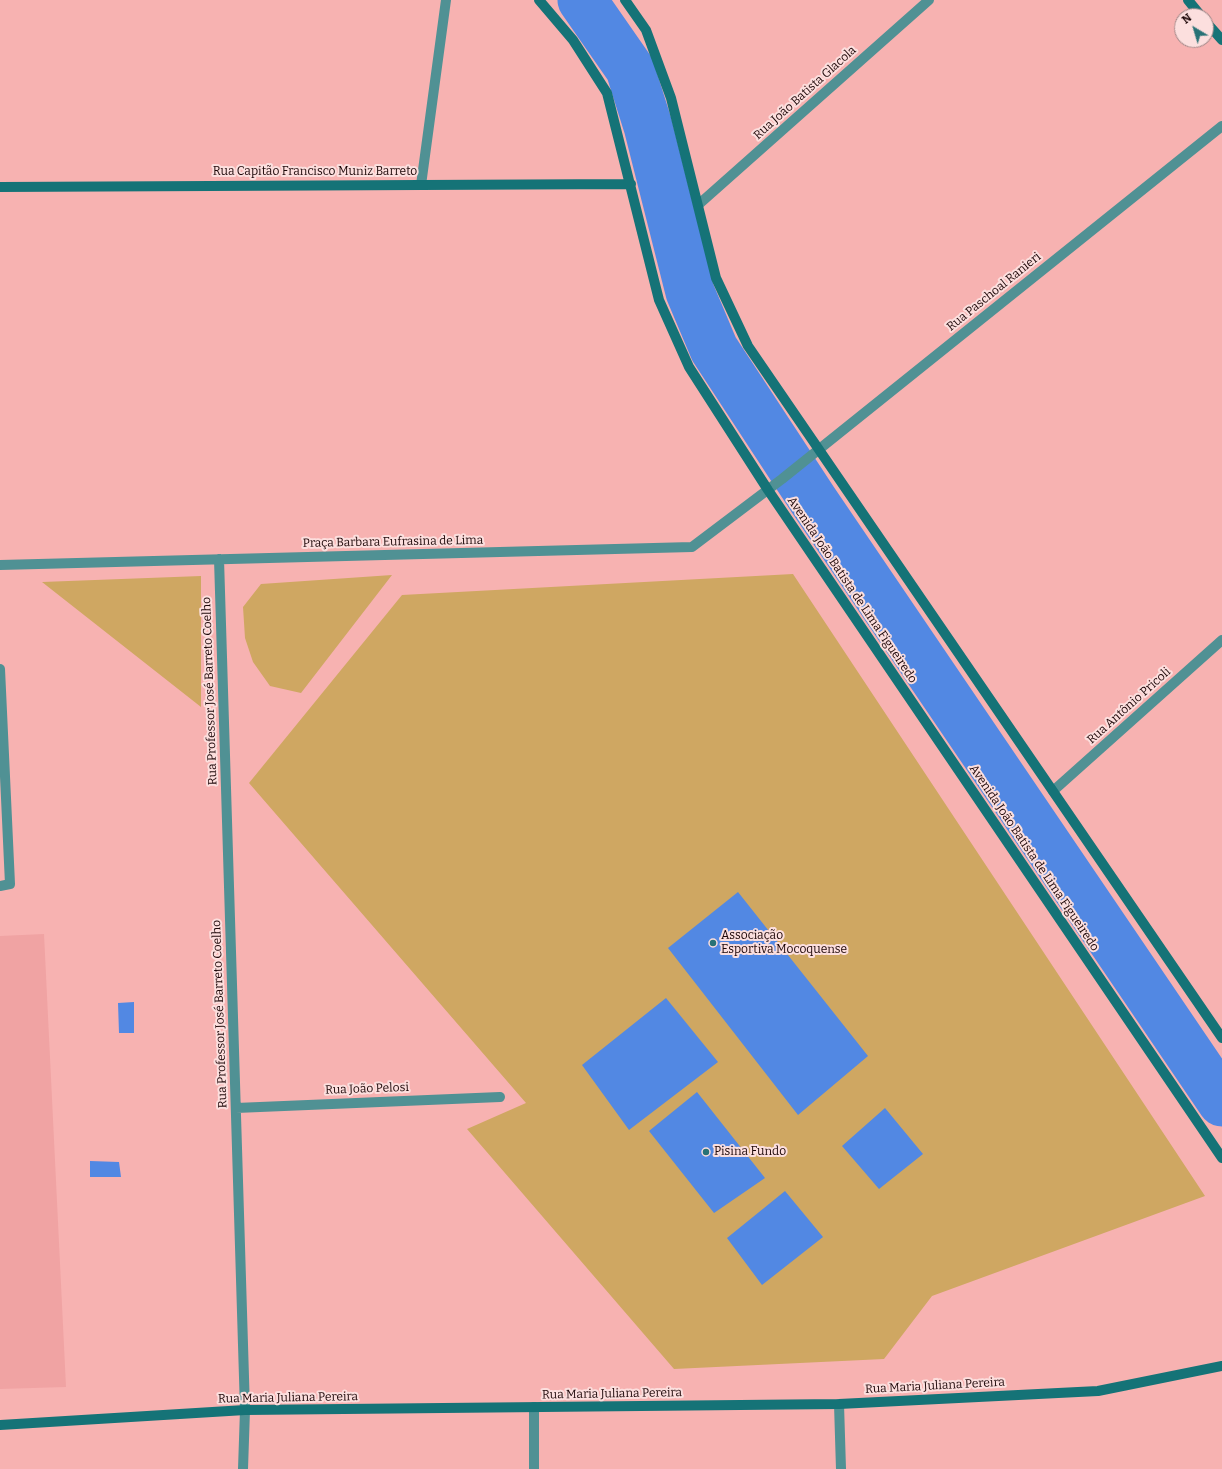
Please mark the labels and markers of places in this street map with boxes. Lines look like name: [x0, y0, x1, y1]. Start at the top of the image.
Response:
place label: Associação Esportiva Mocoquense: [721, 929, 847, 957]
marker: Associação Esportiva Mocoquense: [708, 938, 718, 948]
place label: Pisina Fundo: [714, 1145, 786, 1159]
marker: Pisina Fundo: [701, 1147, 711, 1157]

